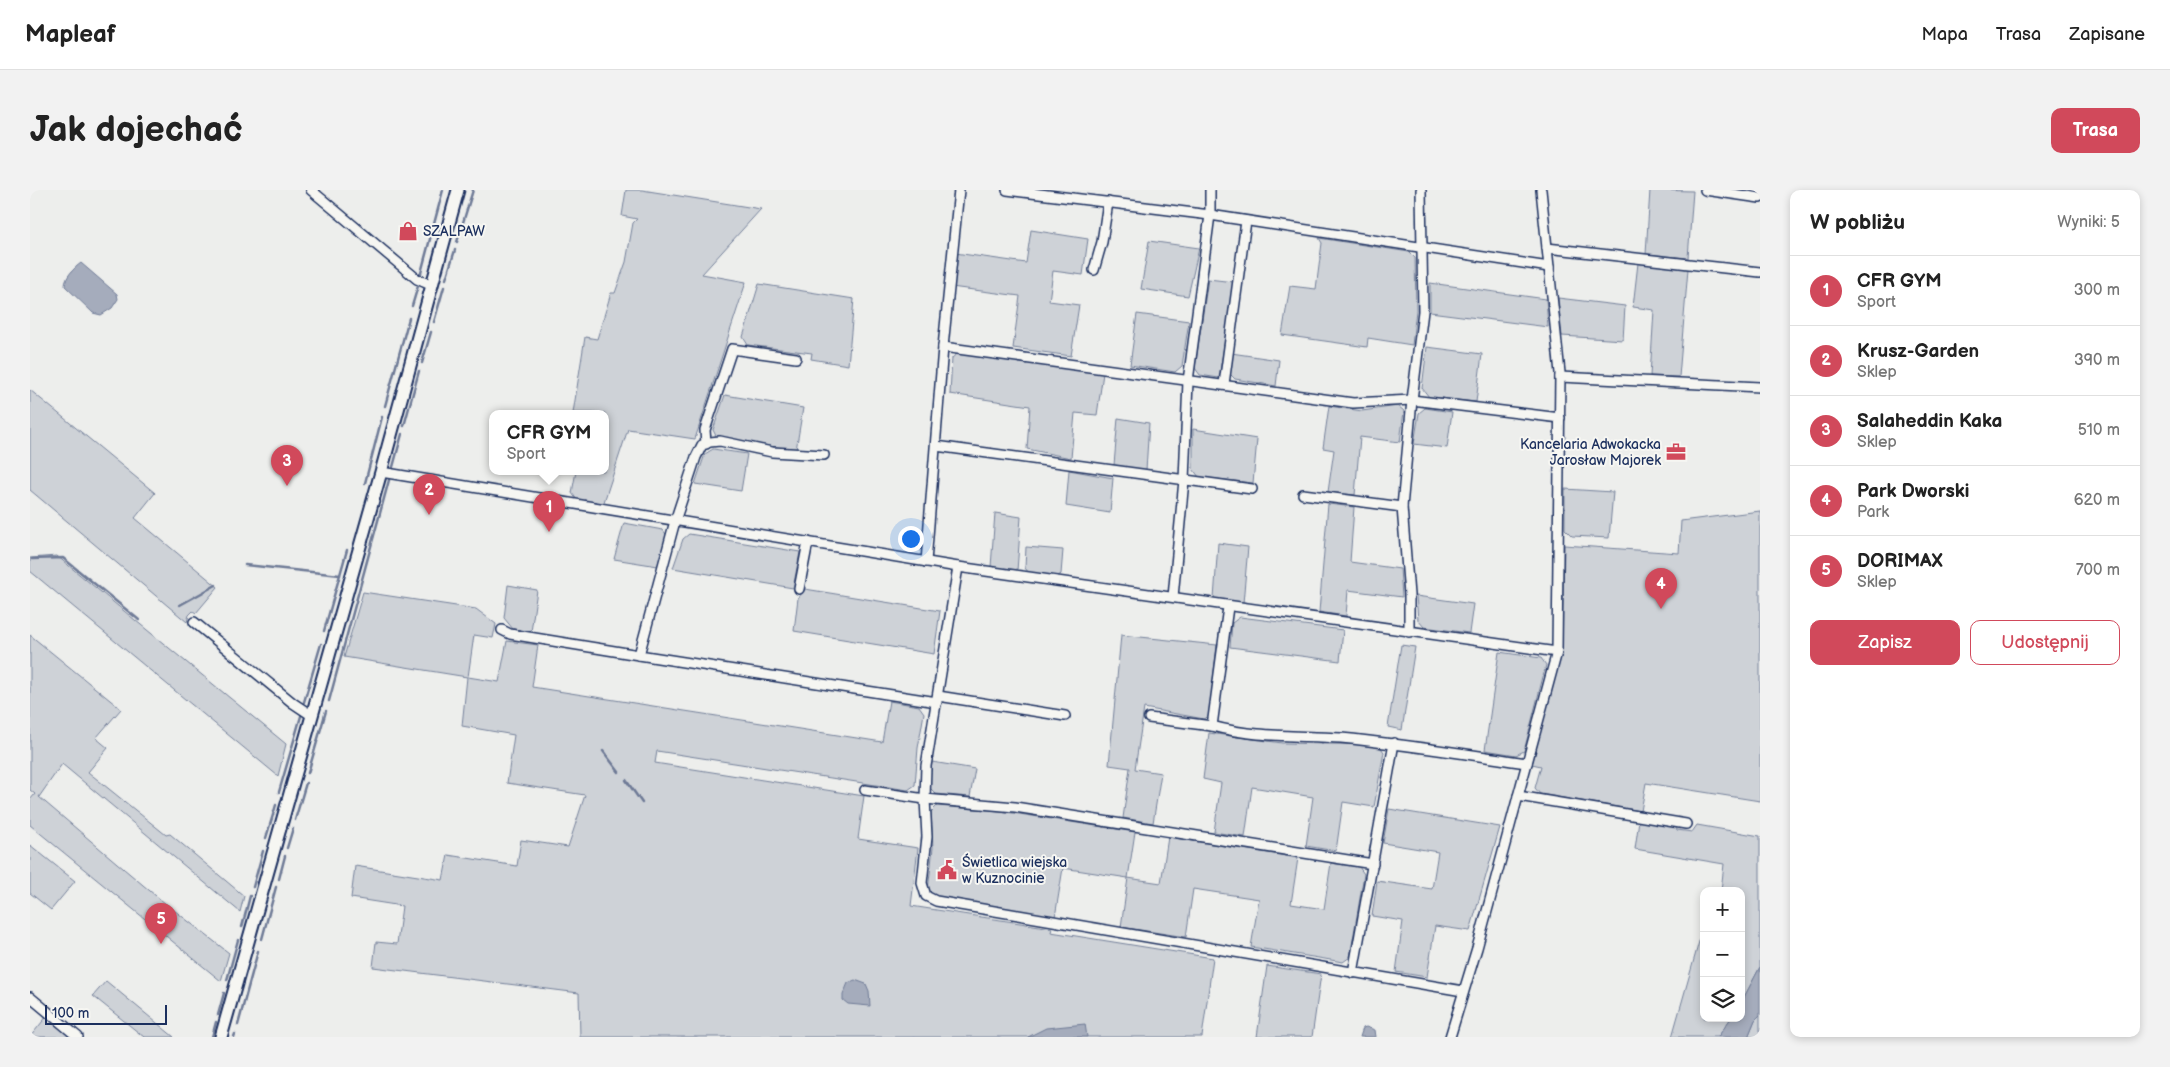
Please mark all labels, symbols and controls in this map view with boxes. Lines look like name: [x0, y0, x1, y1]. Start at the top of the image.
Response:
text: Mapleaf: [25, 20, 116, 49]
text: Mapa: [1921, 24, 1968, 45]
text: Trasa: [1996, 24, 2041, 45]
text: Zapisane: [2069, 24, 2145, 45]
button: Trasa: [2051, 108, 2140, 153]
text: Jak dojechać: [30, 109, 243, 152]
text: W pobliżu: [1810, 210, 1905, 235]
text: Wyniki: 5: [2057, 213, 2120, 232]
shop icon: SZALPAW: [397, 220, 419, 242]
place label: SZALPAW: [423, 223, 485, 240]
text: CFR GYM: [1857, 270, 1942, 293]
text: 1: [1823, 281, 1829, 300]
text: 300 m: [2074, 281, 2120, 300]
text: Sport: [1857, 293, 1896, 312]
text: Krusz-Garden: [1857, 340, 1979, 363]
text: 2: [1821, 351, 1831, 370]
text: 390 m: [2074, 351, 2120, 370]
text: Sklep: [1857, 363, 1897, 382]
popup: [489, 410, 609, 475]
text: Salaheddin Kaka: [1857, 410, 2003, 433]
text: 3: [1821, 421, 1831, 440]
text: 510 m: [2078, 421, 2120, 440]
text: CFR GYM: [507, 422, 591, 445]
text: Sklep: [1857, 433, 1897, 452]
place label: Kancelaria Adwokacka Jarosław Majorek: [1520, 436, 1661, 469]
office icon: Kancelaria Adwokacka Jarosław Majorek: [1665, 441, 1687, 463]
pin: 3: [271, 445, 303, 486]
text: Sport: [507, 445, 546, 464]
pin: 2: [413, 474, 445, 515]
text: Park Dworski: [1857, 480, 1969, 503]
pin: 1: [533, 491, 565, 532]
text: 4: [1821, 491, 1831, 510]
text: 620 m: [2074, 491, 2120, 510]
text: Park: [1857, 503, 1889, 522]
your location: [898, 526, 924, 552]
text: DORIMAX: [1857, 550, 1943, 573]
text: 5: [1821, 561, 1831, 580]
text: 700 m: [2076, 561, 2120, 580]
pin: 4: [1645, 568, 1677, 609]
text: Sklep: [1857, 573, 1897, 592]
button: Zapisz: [1810, 620, 1960, 665]
button: Udostępnij: [1970, 620, 2120, 665]
place label: Świetlica wiejska w Kuznocinie: [962, 853, 1067, 887]
public building icon: Świetlica wiejska w Kuznocinie: [936, 859, 958, 881]
map controls: [1700, 887, 1745, 1022]
button: +: [1700, 887, 1745, 932]
pin: 5: [145, 903, 177, 944]
button: −: [1700, 932, 1745, 977]
button: layers: [1700, 977, 1745, 1022]
scale bar: [45, 1002, 168, 1025]
text: 100 m: [52, 1005, 89, 1022]

